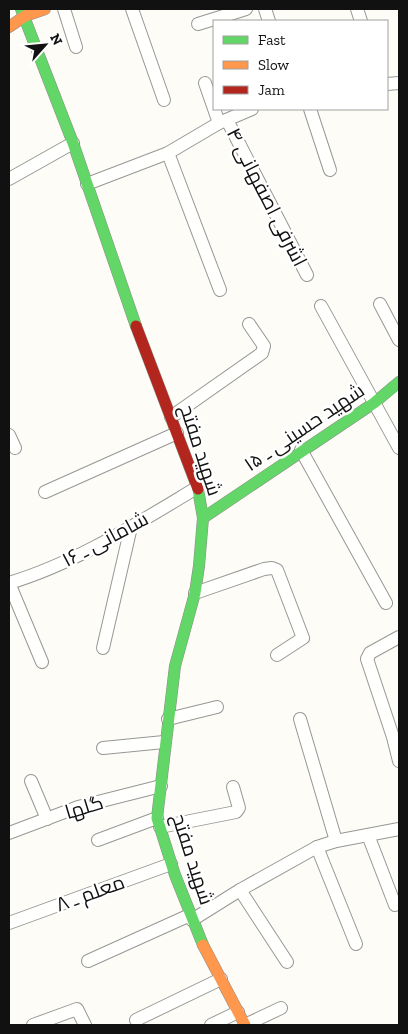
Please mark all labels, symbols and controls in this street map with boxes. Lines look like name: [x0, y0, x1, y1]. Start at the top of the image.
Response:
north arrow: [20, 20, 70, 70]
legend: [213, 20, 388, 110]
text: N: [46, 31, 66, 48]
text: Fast: [258, 31, 286, 49]
text: Slow: [258, 56, 290, 74]
text: Jam: [258, 81, 285, 99]
street label: اشرفی اصفهانی ۴: [221, 124, 312, 271]
street label: شهید حسینی ـ ۱۵: [239, 378, 369, 477]
street label: شهید مفتح: [173, 401, 227, 499]
street label: شامانی ـ ۱۶: [58, 506, 153, 573]
street label: گلها: [62, 790, 106, 825]
street label: شهید مفتح: [165, 810, 219, 908]
street label: معلم ـ ۸: [52, 870, 128, 918]

